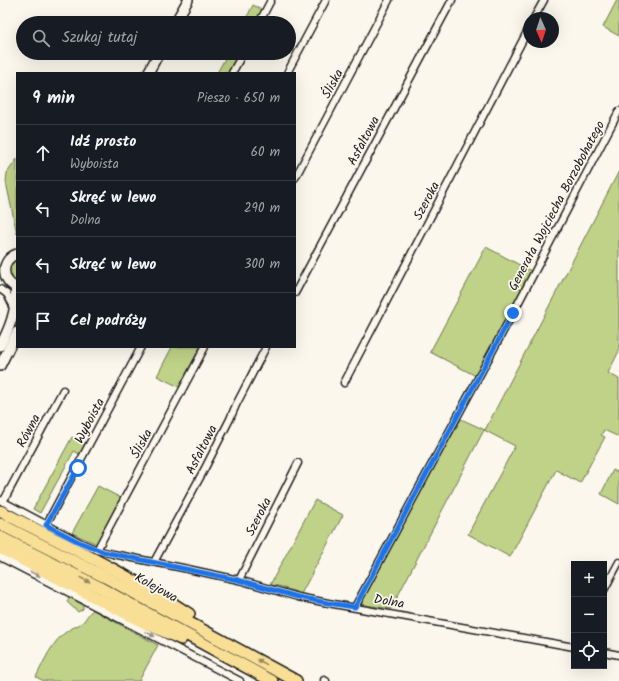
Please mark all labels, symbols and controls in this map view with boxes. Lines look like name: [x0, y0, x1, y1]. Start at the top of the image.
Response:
north arrow: [523, 12, 559, 48]
search box: [16, 16, 296, 60]
text: Szukaj tutaj: [62, 26, 137, 50]
icon: search: [30, 27, 52, 49]
street label: Śliska: [316, 65, 350, 103]
text: 9 min: [32, 85, 75, 112]
text: Pieszo · 650 m: [197, 88, 280, 109]
street label: Asfaltowa: [342, 112, 386, 170]
street label: Generała Wojciecha Borzobohatego: [503, 117, 611, 295]
text: Idź prosto: [70, 130, 136, 154]
icon: ahead: [32, 142, 54, 164]
text: 60 m: [251, 142, 280, 163]
text: Wyboista: [70, 154, 119, 175]
street label: Szeroka: [408, 178, 446, 224]
text: Skręć w lewo: [70, 186, 156, 210]
icon: left: [32, 198, 54, 220]
text: 290 m: [244, 198, 280, 219]
text: Dolna: [70, 210, 101, 231]
text: Skręć w lewo: [70, 253, 156, 277]
icon: left: [32, 254, 54, 276]
text: 300 m: [244, 254, 280, 275]
route end: [504, 304, 522, 322]
text: Cel podróży: [70, 309, 146, 333]
icon: arrive: [32, 310, 54, 332]
street label: Wyboista: [69, 395, 111, 447]
street label: Równa: [11, 411, 47, 451]
street label: Asfaltowa: [181, 421, 223, 479]
street label: Śliska: [125, 425, 159, 463]
route start: [69, 459, 87, 477]
street label: Szeroka: [240, 494, 278, 540]
map controls: [571, 561, 607, 669]
button: +: [571, 561, 607, 597]
street label: Kolejowa: [131, 568, 181, 608]
one-way arrow: [29, 571, 41, 578]
one-way arrow: [79, 576, 91, 583]
street label: Dolna: [372, 589, 406, 615]
button: −: [571, 597, 607, 633]
one-way arrow: [144, 631, 156, 637]
button: locate: [571, 633, 607, 669]
one-way arrow: [256, 659, 268, 666]

